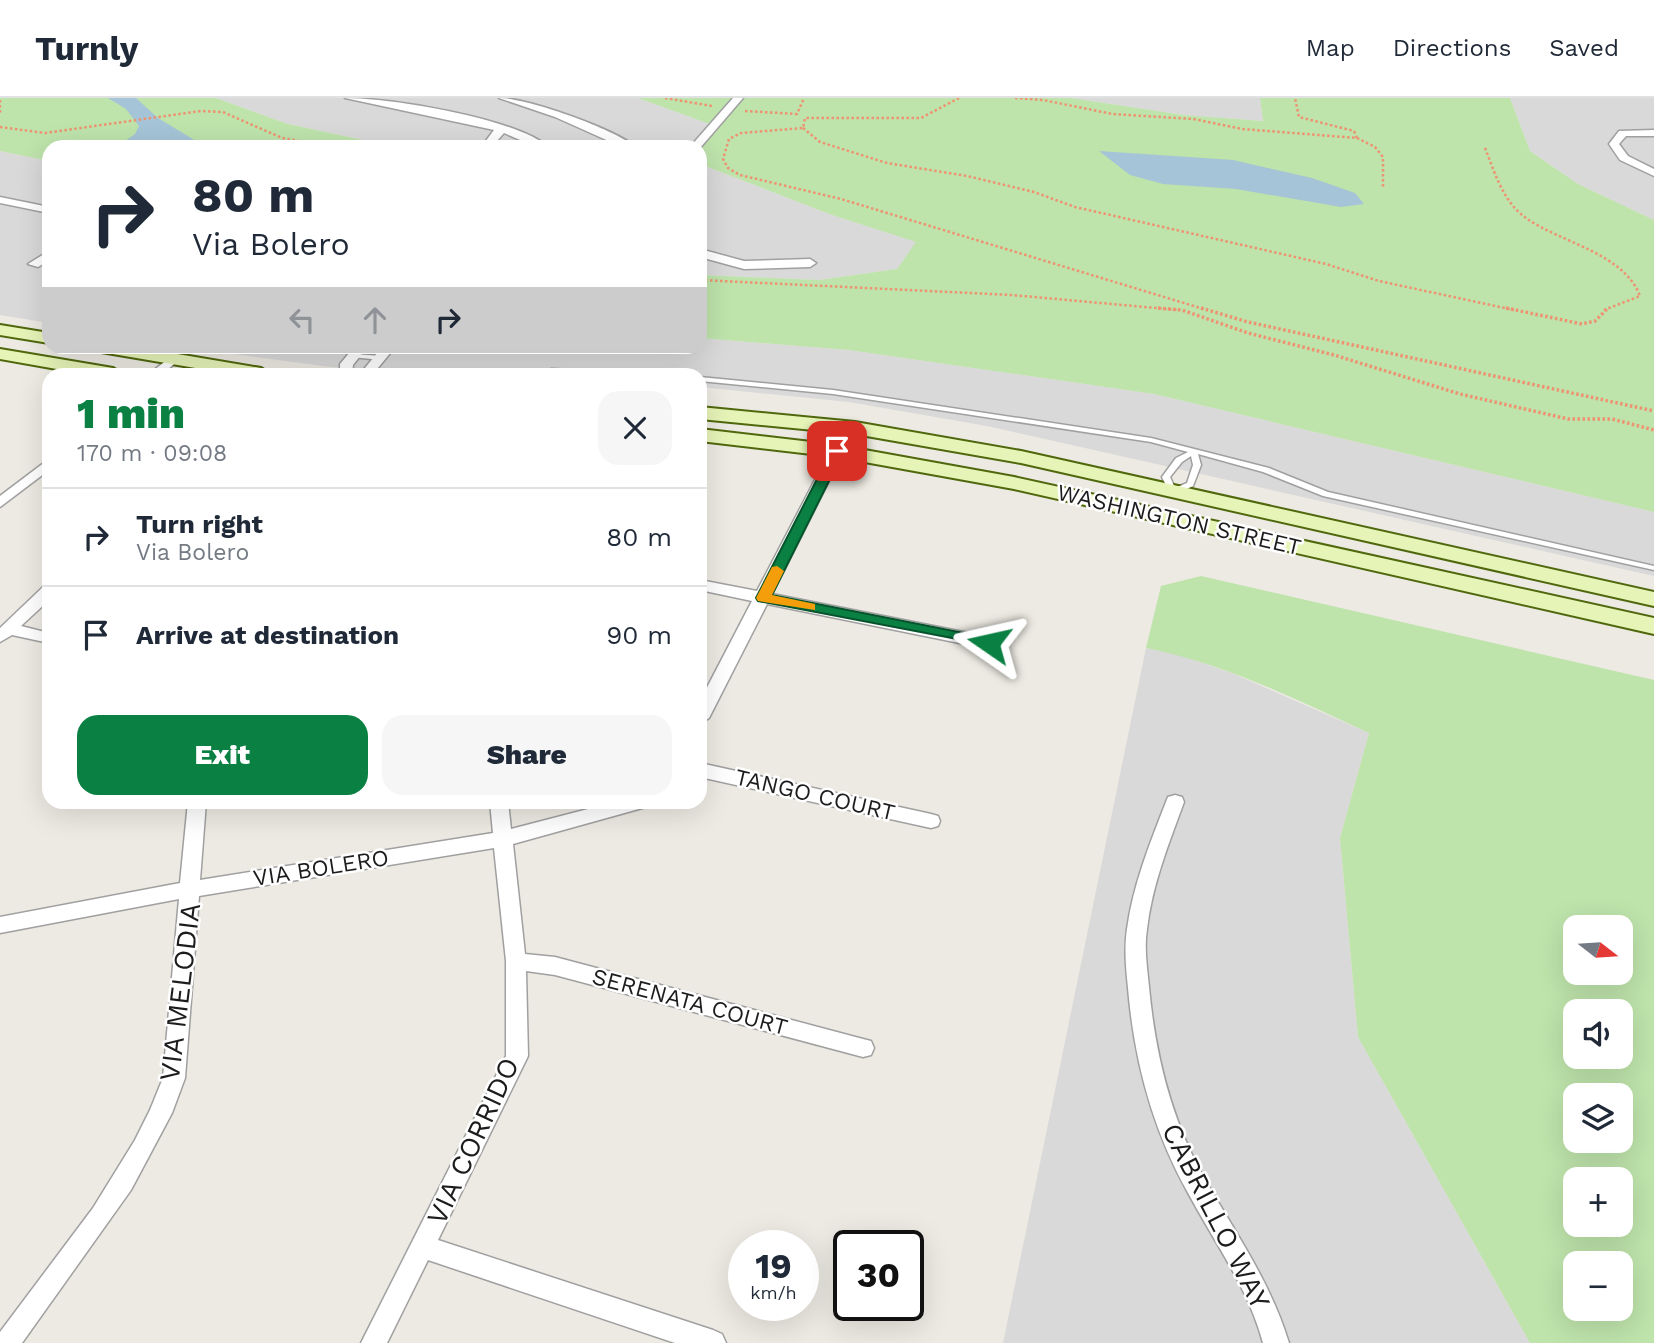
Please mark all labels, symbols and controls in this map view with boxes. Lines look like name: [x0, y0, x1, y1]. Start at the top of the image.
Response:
text: Turnly: [35, 29, 138, 68]
text: Map: [1306, 34, 1355, 62]
text: Directions: [1393, 34, 1511, 62]
text: Saved: [1549, 34, 1619, 62]
text: 80 m: [192, 166, 314, 224]
icon: right: [77, 168, 168, 259]
text: Via Bolero: [192, 225, 350, 263]
icon: left: [283, 301, 321, 339]
icon: ahead: [356, 301, 394, 339]
icon: right: [429, 301, 467, 339]
text: 1 min: [77, 389, 185, 438]
button: close: [598, 391, 672, 465]
pin: [807, 421, 867, 481]
icon: arrive: [818, 432, 856, 470]
text: 170 m · 09:08: [77, 440, 227, 467]
street label: WASHINGTON STREET: [1054, 479, 1304, 561]
text: Turn right: [136, 509, 263, 539]
icon: right: [77, 518, 115, 556]
text: 80 m: [606, 522, 672, 552]
text: Via Bolero: [136, 539, 249, 566]
position arrow: [952, 606, 1026, 680]
icon: arrive: [77, 616, 115, 654]
text: Arrive at destination: [136, 620, 399, 650]
text: 90 m: [606, 620, 672, 650]
button: Exit: [77, 715, 368, 795]
button: Share: [382, 715, 672, 795]
street label: TANGO COURT: [732, 763, 898, 827]
street label: VIA BOLERO: [251, 844, 391, 892]
street label: VIA MELODIA: [153, 901, 207, 1083]
north arrow: [1563, 915, 1633, 985]
map controls: [1563, 915, 1633, 1321]
street label: SERENATA COURT: [589, 963, 791, 1041]
button: sound: [1563, 999, 1633, 1069]
street label: VIA CORRIDO: [420, 1052, 526, 1230]
button: layers: [1563, 1083, 1633, 1153]
street label: CABRILLO WAY: [1155, 1118, 1277, 1314]
button: +: [1563, 1167, 1633, 1237]
speed limit sign: 30: [833, 1230, 924, 1321]
text: 19: [755, 1245, 792, 1287]
button: −: [1563, 1251, 1633, 1321]
text: km/h: [750, 1282, 797, 1303]

